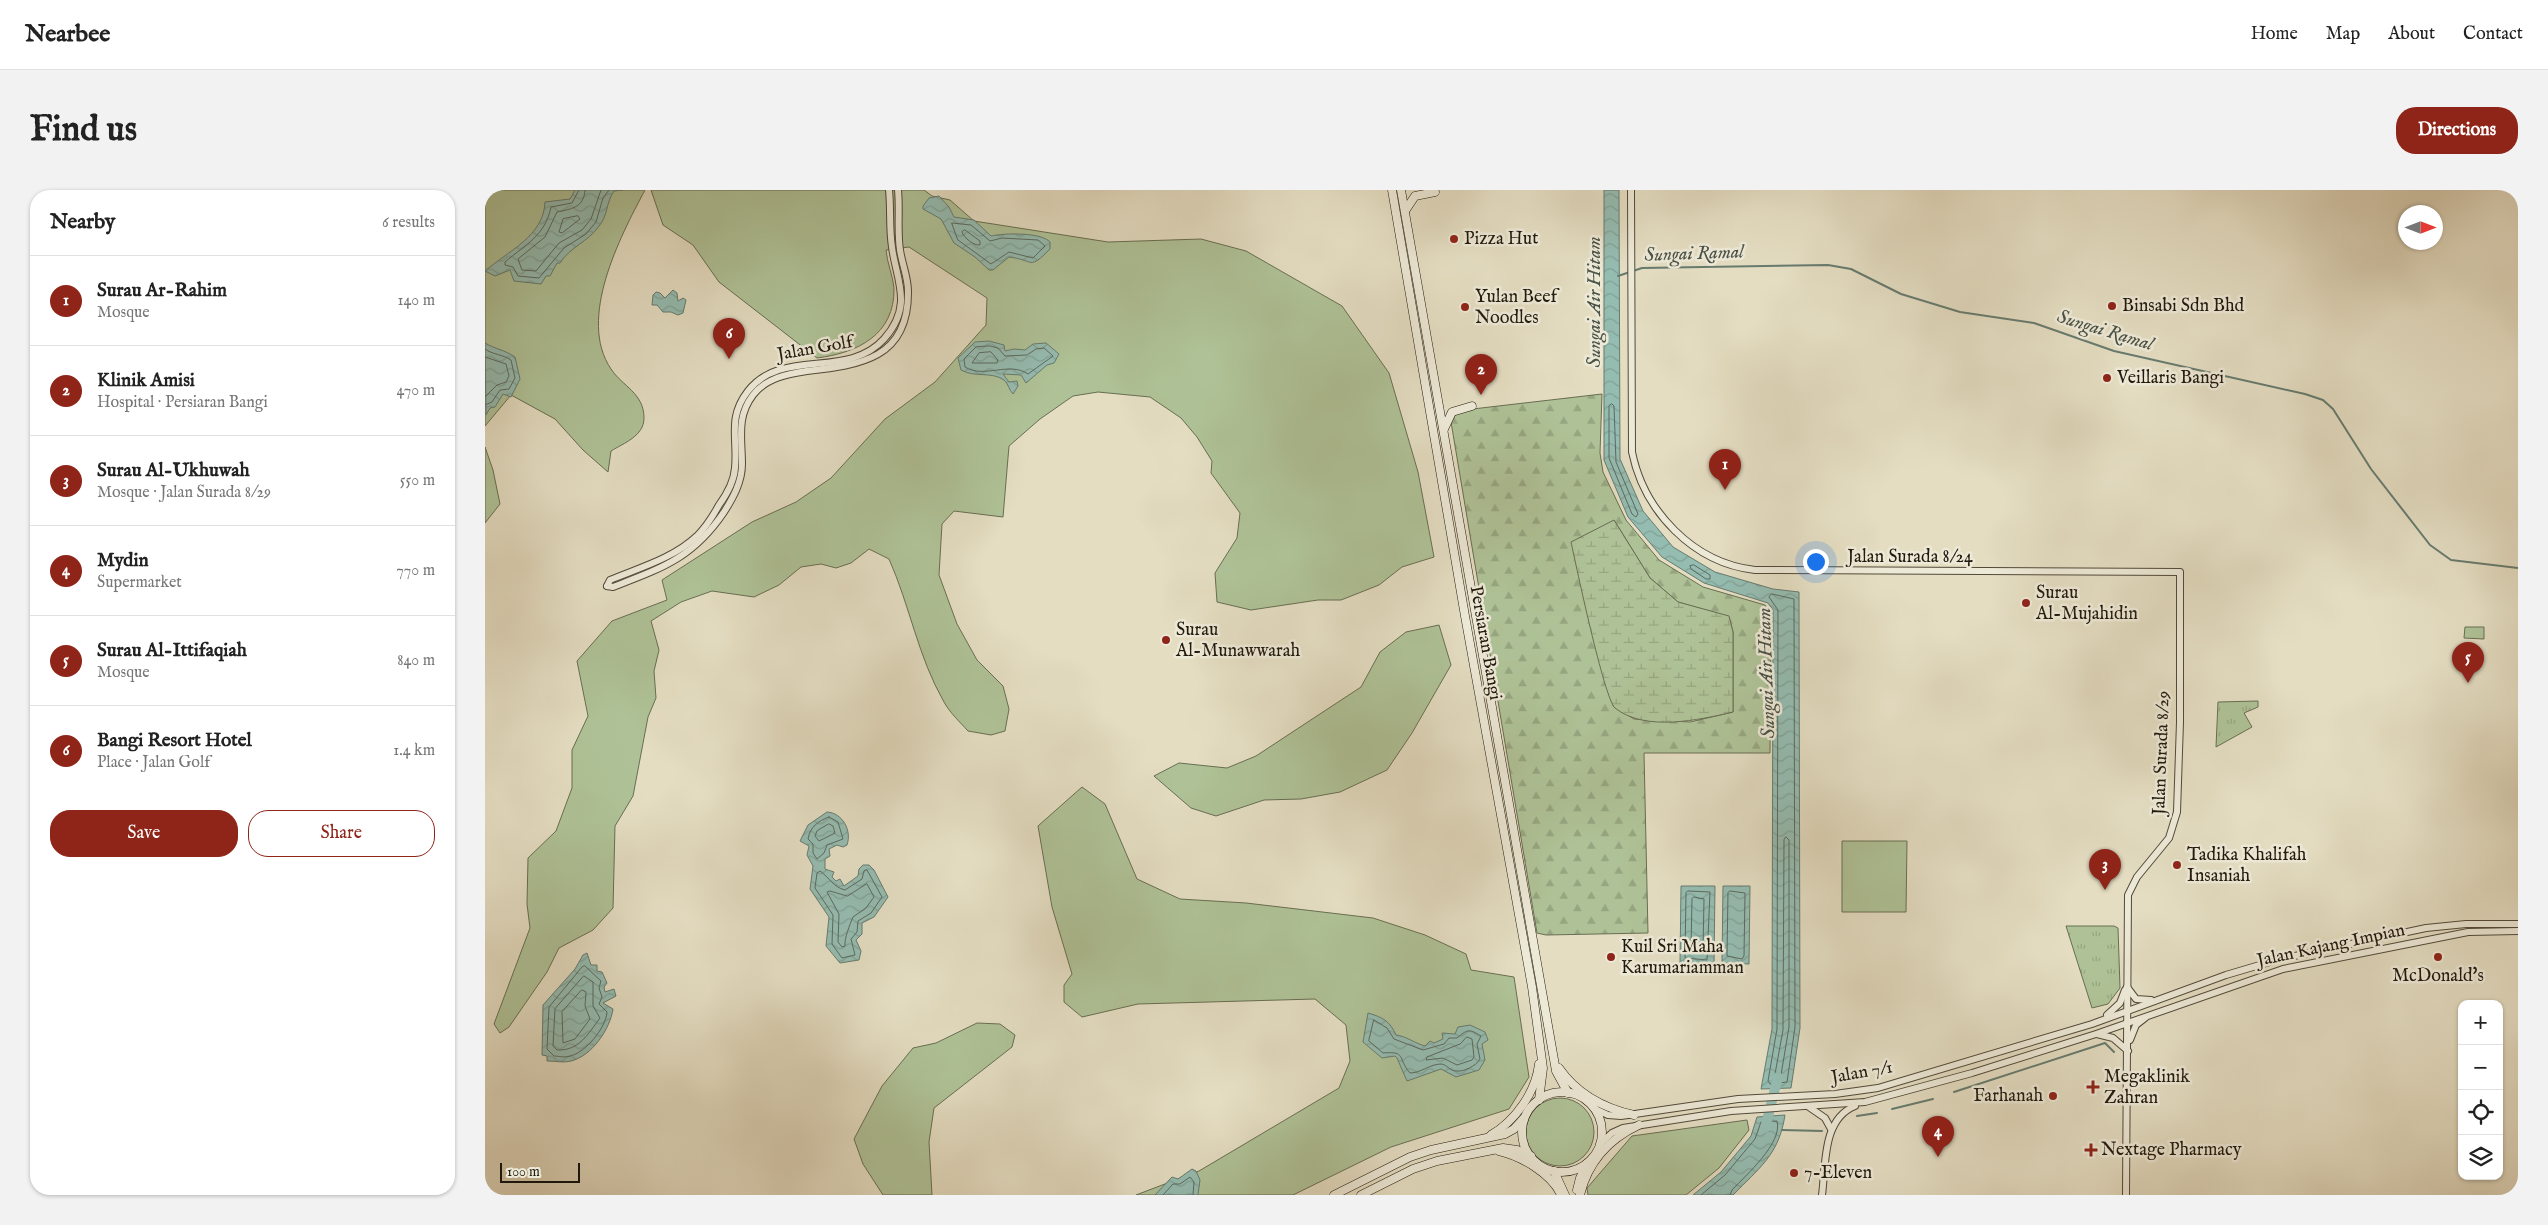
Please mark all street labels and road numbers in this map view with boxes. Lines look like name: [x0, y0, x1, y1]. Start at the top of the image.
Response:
street label: Jalan Golf: [773, 330, 858, 367]
street label: Jalan Surada 8/24: [1845, 546, 1973, 569]
street label: Persiaran Bangi: [1464, 584, 1506, 702]
street label: Jalan Surada 8/29: [2148, 690, 2176, 818]
street label: Jalan Kajang Impian: [2253, 919, 2407, 973]
street label: Jalan 7/1: [1827, 1056, 1895, 1090]

